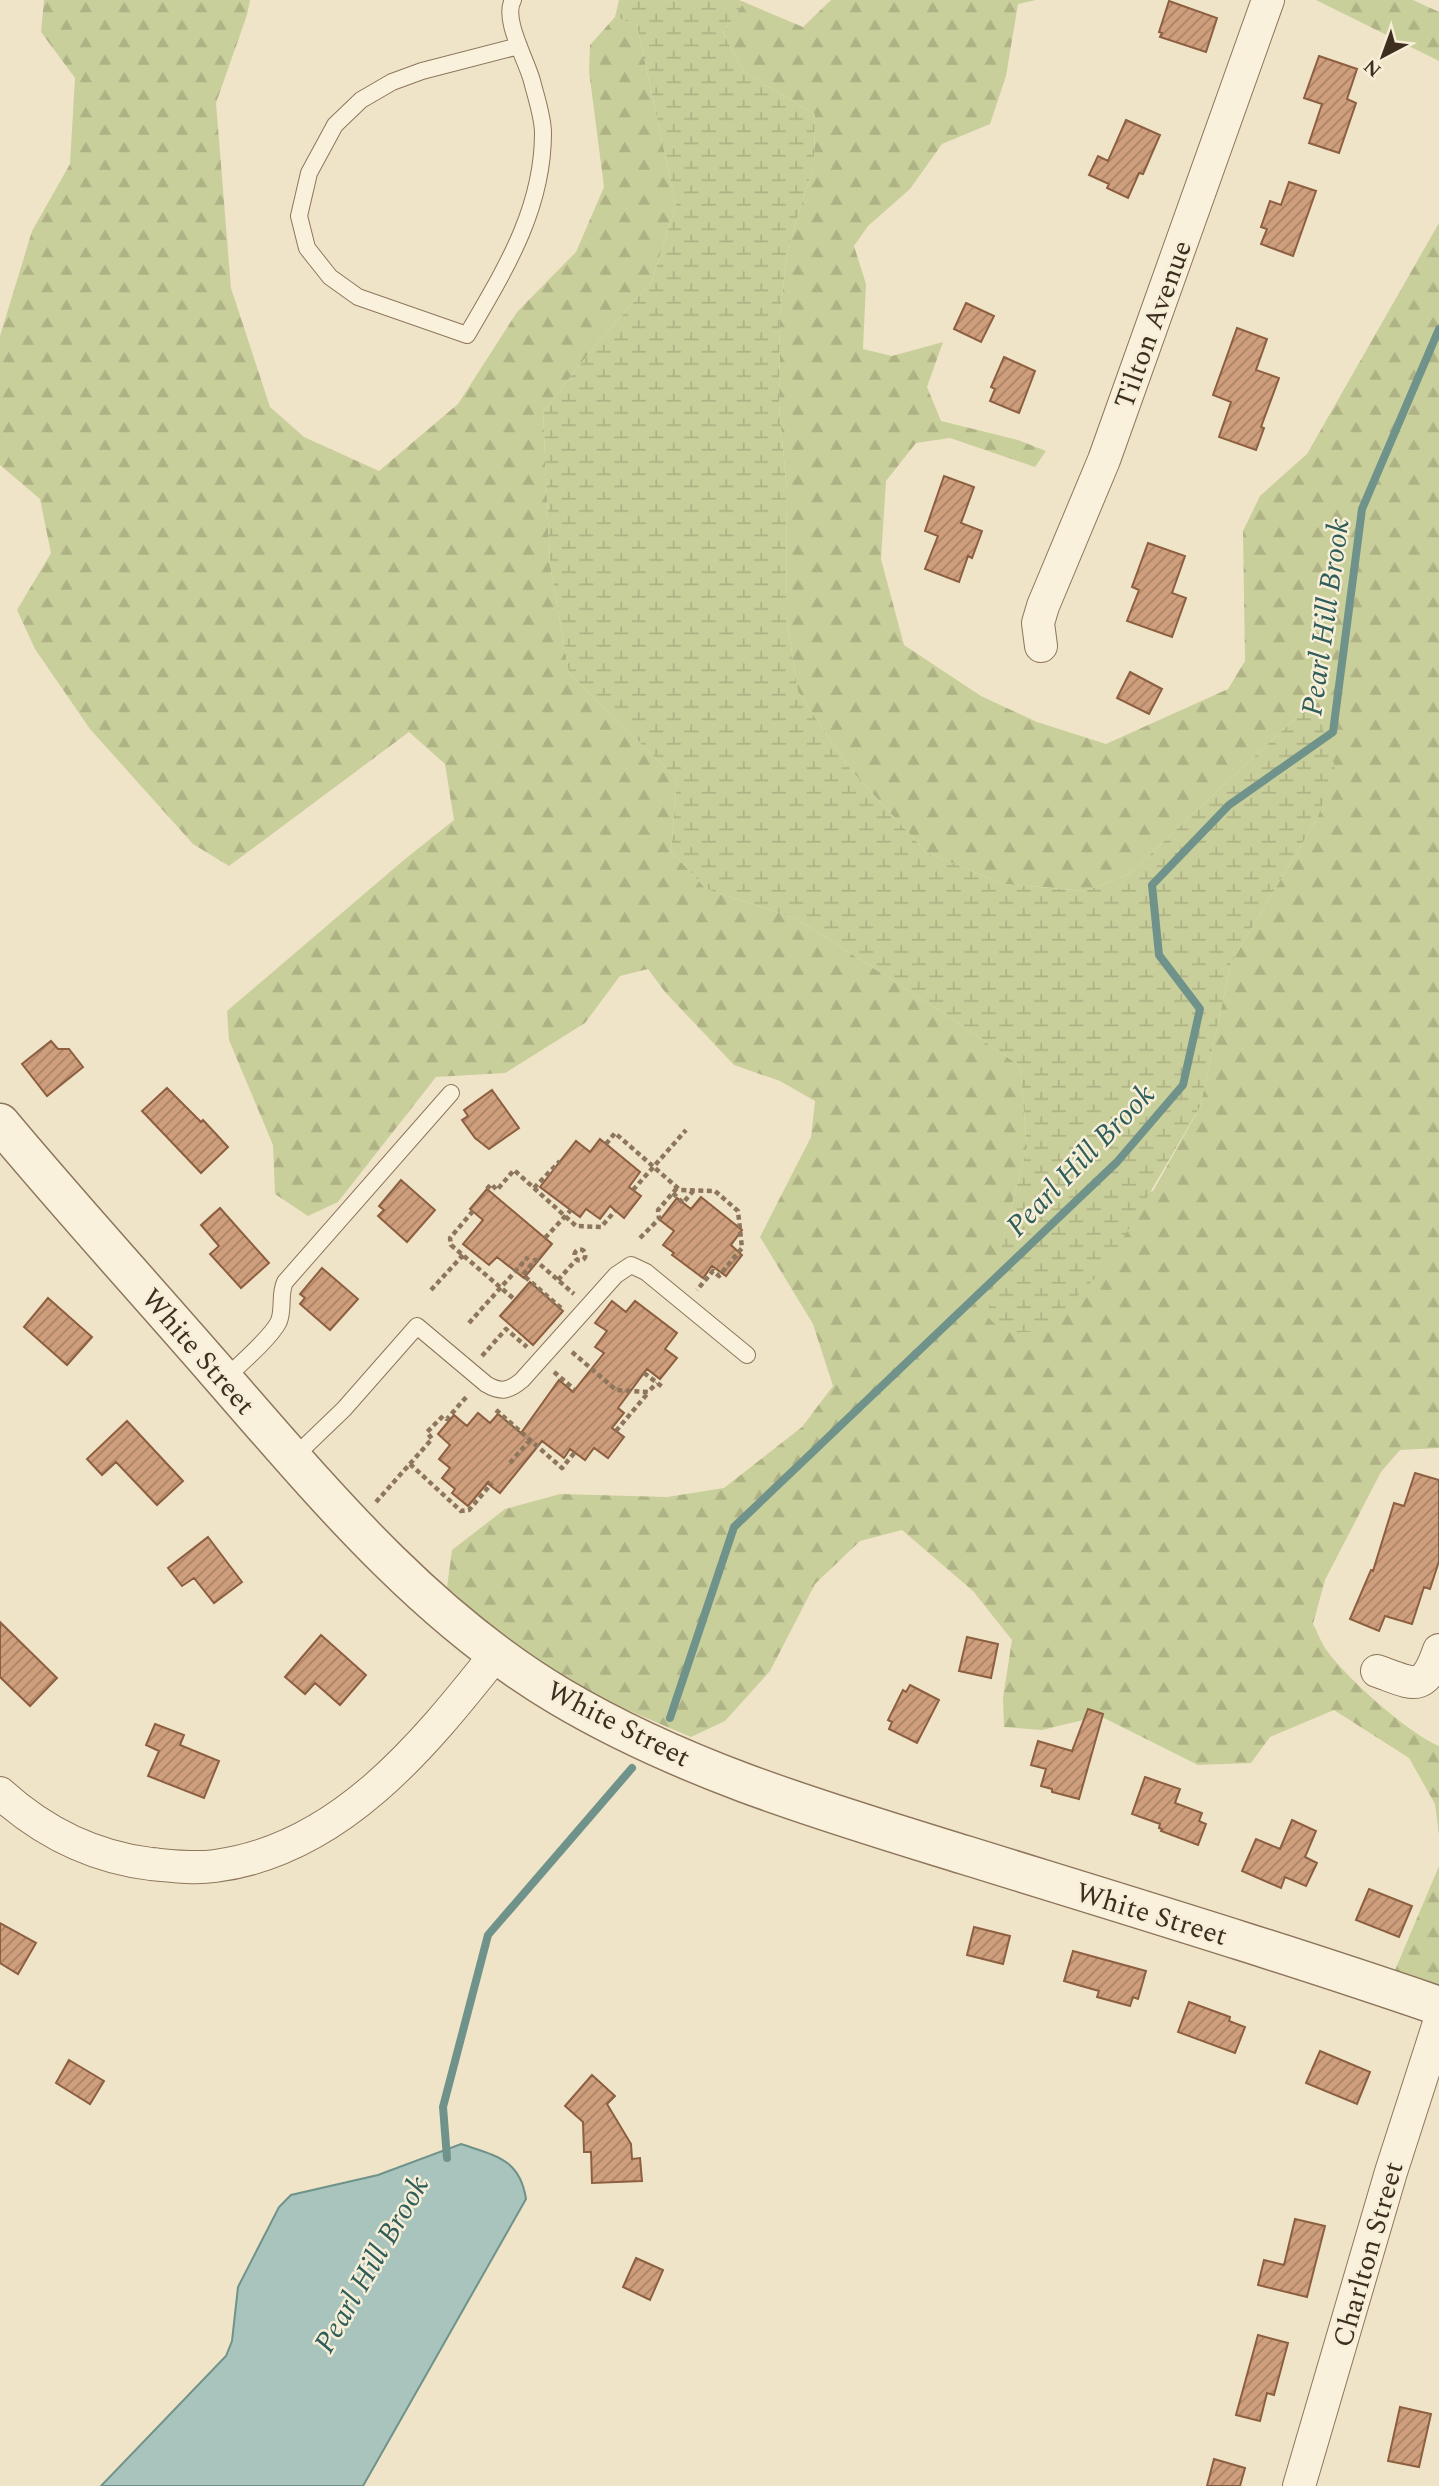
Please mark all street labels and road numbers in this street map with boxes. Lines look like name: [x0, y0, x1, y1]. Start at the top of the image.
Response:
street label: Tilton Avenue: [1103, 234, 1204, 415]
street label: White Street: [130, 1279, 265, 1425]
street label: White Street: [539, 1670, 698, 1779]
street label: White Street: [1071, 1871, 1233, 1958]
street label: Charlton Street: [1321, 2156, 1416, 2352]

